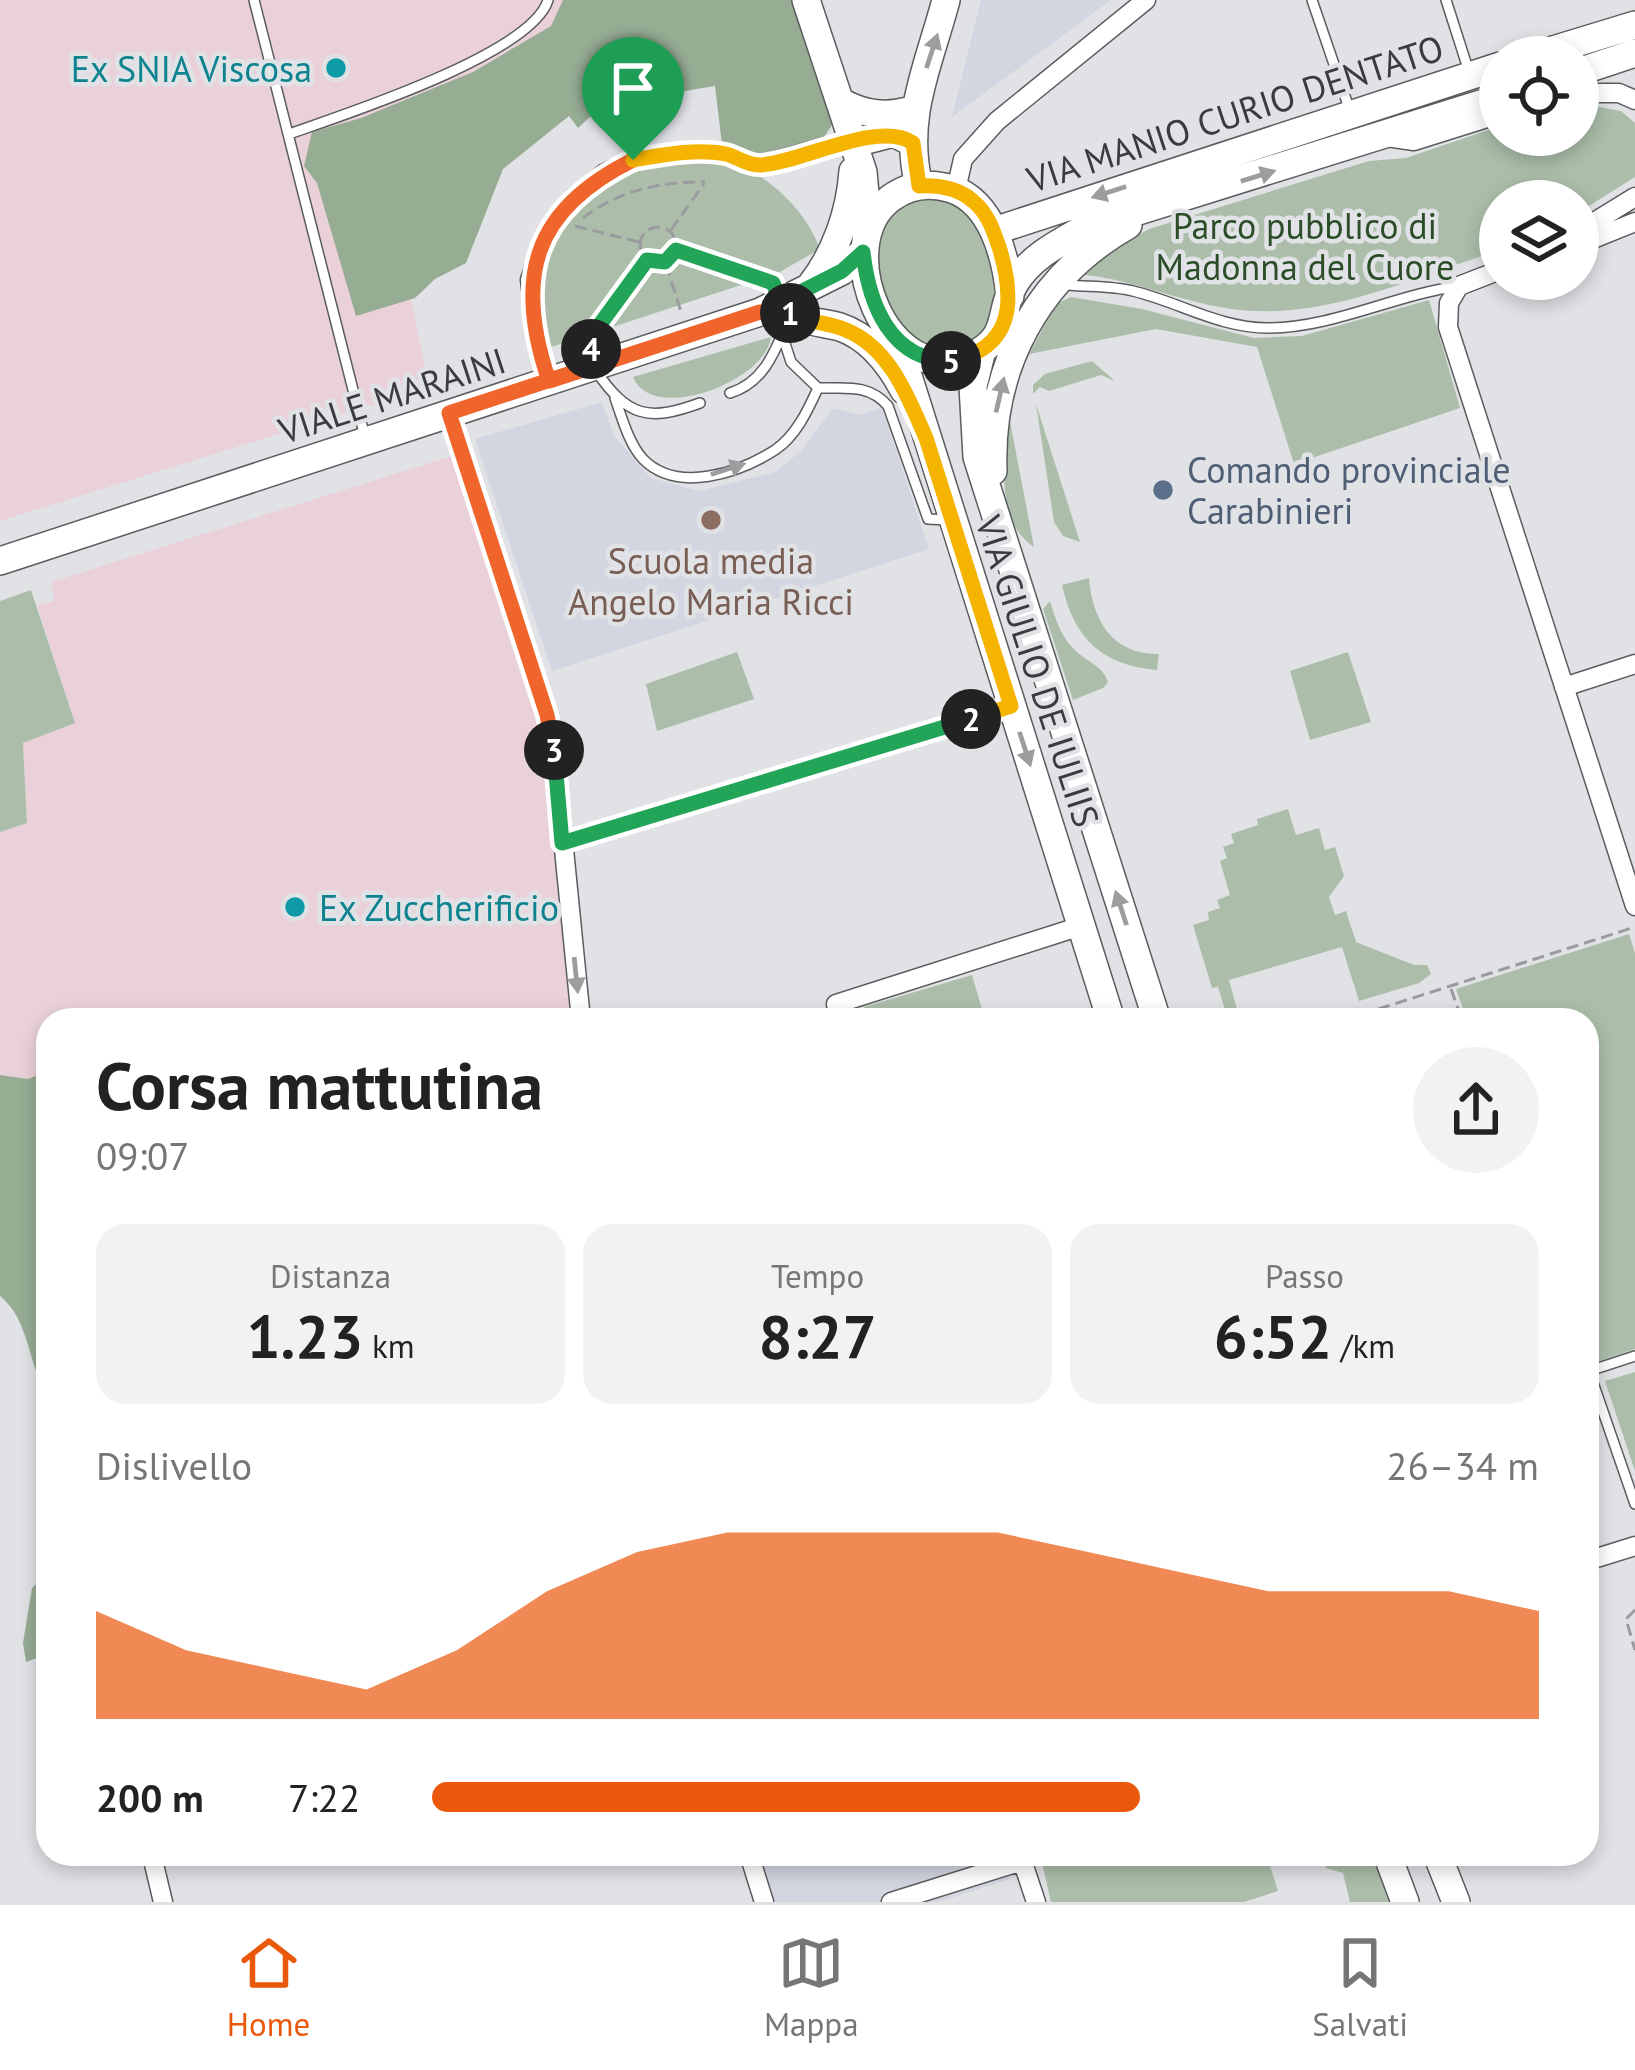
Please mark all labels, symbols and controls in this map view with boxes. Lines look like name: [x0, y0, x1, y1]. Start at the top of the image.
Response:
street label: VIA MANIO CURIO DENTATO: [1020, 23, 1449, 203]
one-way arrow: [923, 32, 942, 69]
map controls: [1479, 36, 1599, 300]
button: locate: [1479, 36, 1599, 156]
pin: [582, 37, 684, 160]
place label: Ex SNIA Viscosa: [71, 45, 312, 92]
marker: Ex SNIA Viscosa: [323, 55, 349, 81]
icon: arrive: [600, 55, 666, 121]
one-way arrow: [1240, 165, 1277, 184]
button: layers: [1479, 180, 1599, 300]
one-way arrow: [1090, 184, 1127, 203]
park label: Parco pubblico di Madonna del Cuore: [1156, 202, 1454, 290]
pin: 1: [760, 283, 820, 343]
text: 1: [781, 291, 799, 334]
pin: 4: [561, 319, 621, 379]
text: 4: [582, 327, 600, 370]
pin: 5: [921, 331, 981, 391]
street label: VIALE MARAINI: [272, 336, 511, 454]
text: 5: [942, 339, 960, 382]
one-way arrow: [992, 376, 1011, 414]
place label: Comando provinciale Carabinieri: [1187, 446, 1510, 534]
one-way arrow: [710, 458, 747, 477]
marker: Comando provinciale Carabinieri: [1150, 477, 1176, 503]
marker: Scuola media Angelo Maria Ricci: [698, 507, 724, 533]
street label: VIA GIULIO DE IULIIS: [965, 508, 1110, 833]
place label: Scuola media Angelo Maria Ricci: [568, 537, 854, 625]
pin: 2: [941, 689, 1001, 749]
text: 2: [962, 697, 980, 740]
pin: 3: [524, 720, 584, 780]
text: 3: [545, 728, 563, 771]
one-way arrow: [1016, 731, 1035, 768]
place label: Ex Zuccherificio: [319, 884, 559, 931]
one-way arrow: [1111, 889, 1130, 926]
marker: Ex Zuccherificio: [282, 894, 308, 920]
one-way arrow: [567, 957, 586, 994]
text: Corsa mattutina: [96, 1042, 543, 1127]
button: share: [1413, 1047, 1539, 1173]
text: 09:07: [96, 1130, 190, 1181]
text: Distanza: [270, 1254, 391, 1297]
text: Tempo: [771, 1254, 864, 1297]
text: Passo: [1265, 1254, 1344, 1297]
text: 1.23: [246, 1297, 363, 1375]
text: 8:27: [758, 1297, 877, 1375]
text: 6:52: [1214, 1297, 1332, 1375]
text: km: [363, 1324, 415, 1367]
text: /km: [1332, 1324, 1395, 1367]
text: Dislivello: [96, 1440, 252, 1491]
text: 26–34 m: [1386, 1440, 1539, 1491]
text: 200 m: [96, 1772, 204, 1823]
text: 7:22: [288, 1772, 360, 1823]
tab: Home: [227, 1930, 310, 2045]
tab: Mappa: [764, 1930, 859, 2045]
tab: Salvati: [1312, 1930, 1408, 2045]

